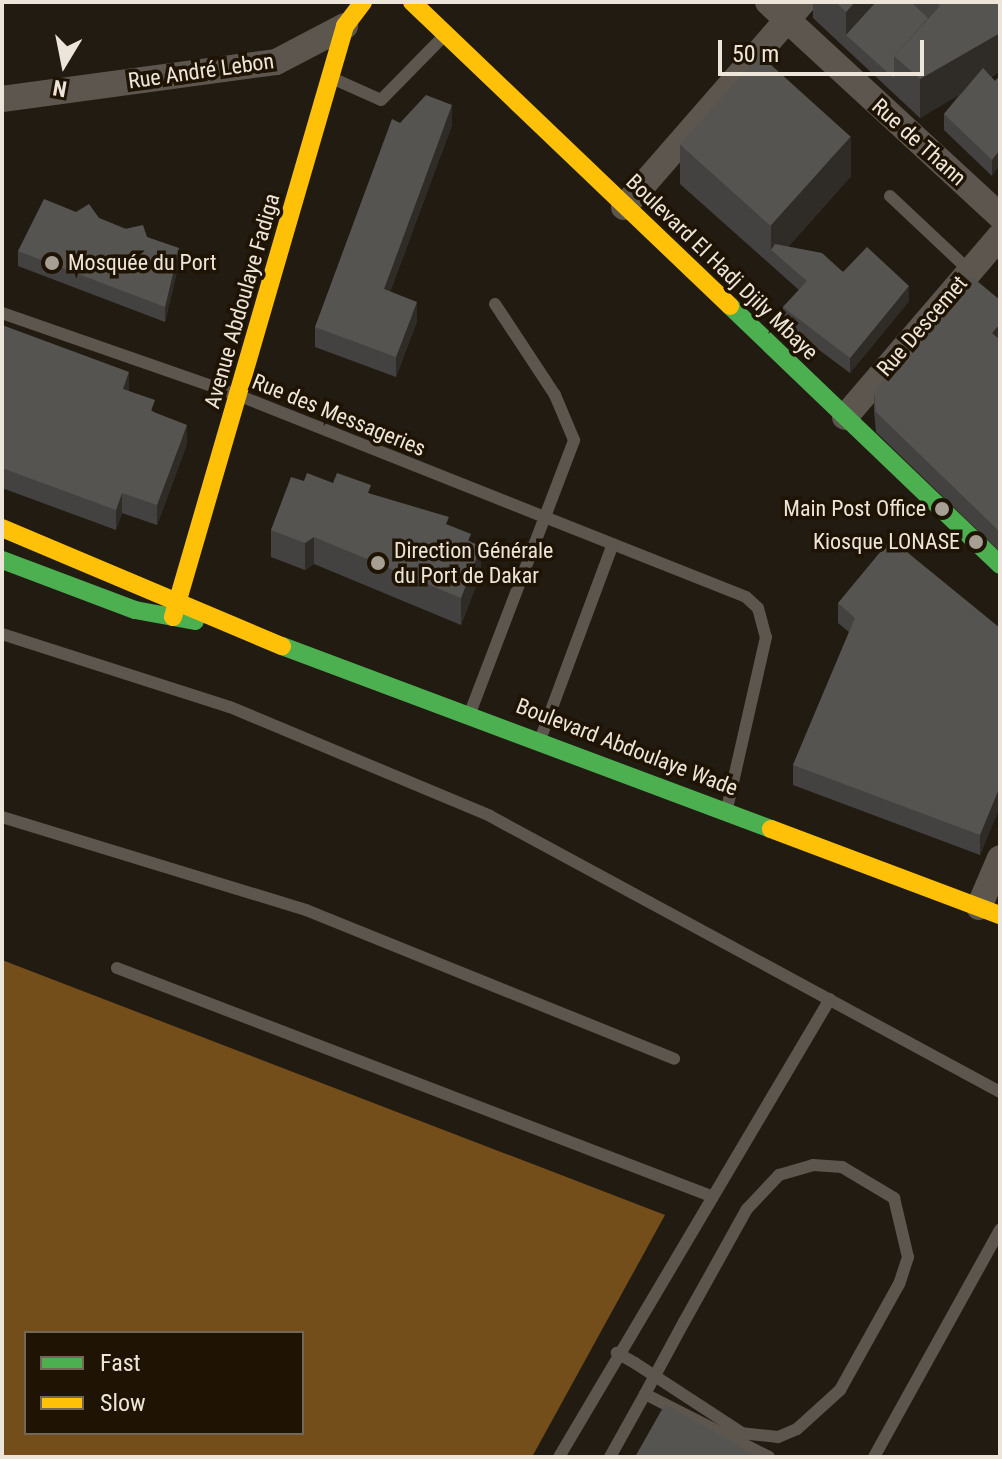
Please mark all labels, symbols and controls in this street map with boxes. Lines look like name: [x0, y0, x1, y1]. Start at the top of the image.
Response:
north arrow: [24, 24, 104, 104]
scale bar: [722, 24, 928, 74]
text: 50 m: [732, 40, 779, 68]
street label: Rue André Lebon: [126, 48, 276, 94]
text: N: [51, 75, 69, 102]
street label: Rue de Thann: [866, 93, 972, 191]
street label: Boulevard El Hadj Djily Mbaye: [621, 169, 823, 365]
street label: Avenue Abdoulaye Fadiga: [199, 190, 285, 412]
place label: Mosquée du Port: [68, 250, 216, 276]
marker: Mosquée du Port: [43, 254, 61, 272]
street label: Rue Descemet: [871, 270, 973, 382]
street label: Rue des Messageries: [248, 368, 430, 462]
place label: Main Post Office: [783, 496, 926, 522]
marker: Main Post Office: [933, 500, 951, 518]
place label: Kiosque LONASE: [813, 529, 960, 555]
marker: Kiosque LONASE: [967, 533, 985, 551]
place label: Direction Générale du Port de Dakar: [394, 537, 553, 588]
marker: Direction Générale du Port de Dakar: [369, 554, 387, 572]
street label: Boulevard Abdoulaye Wade: [512, 693, 742, 801]
legend: [24, 1331, 304, 1435]
text: Fast: [100, 1349, 141, 1377]
text: Slow: [100, 1389, 146, 1417]

